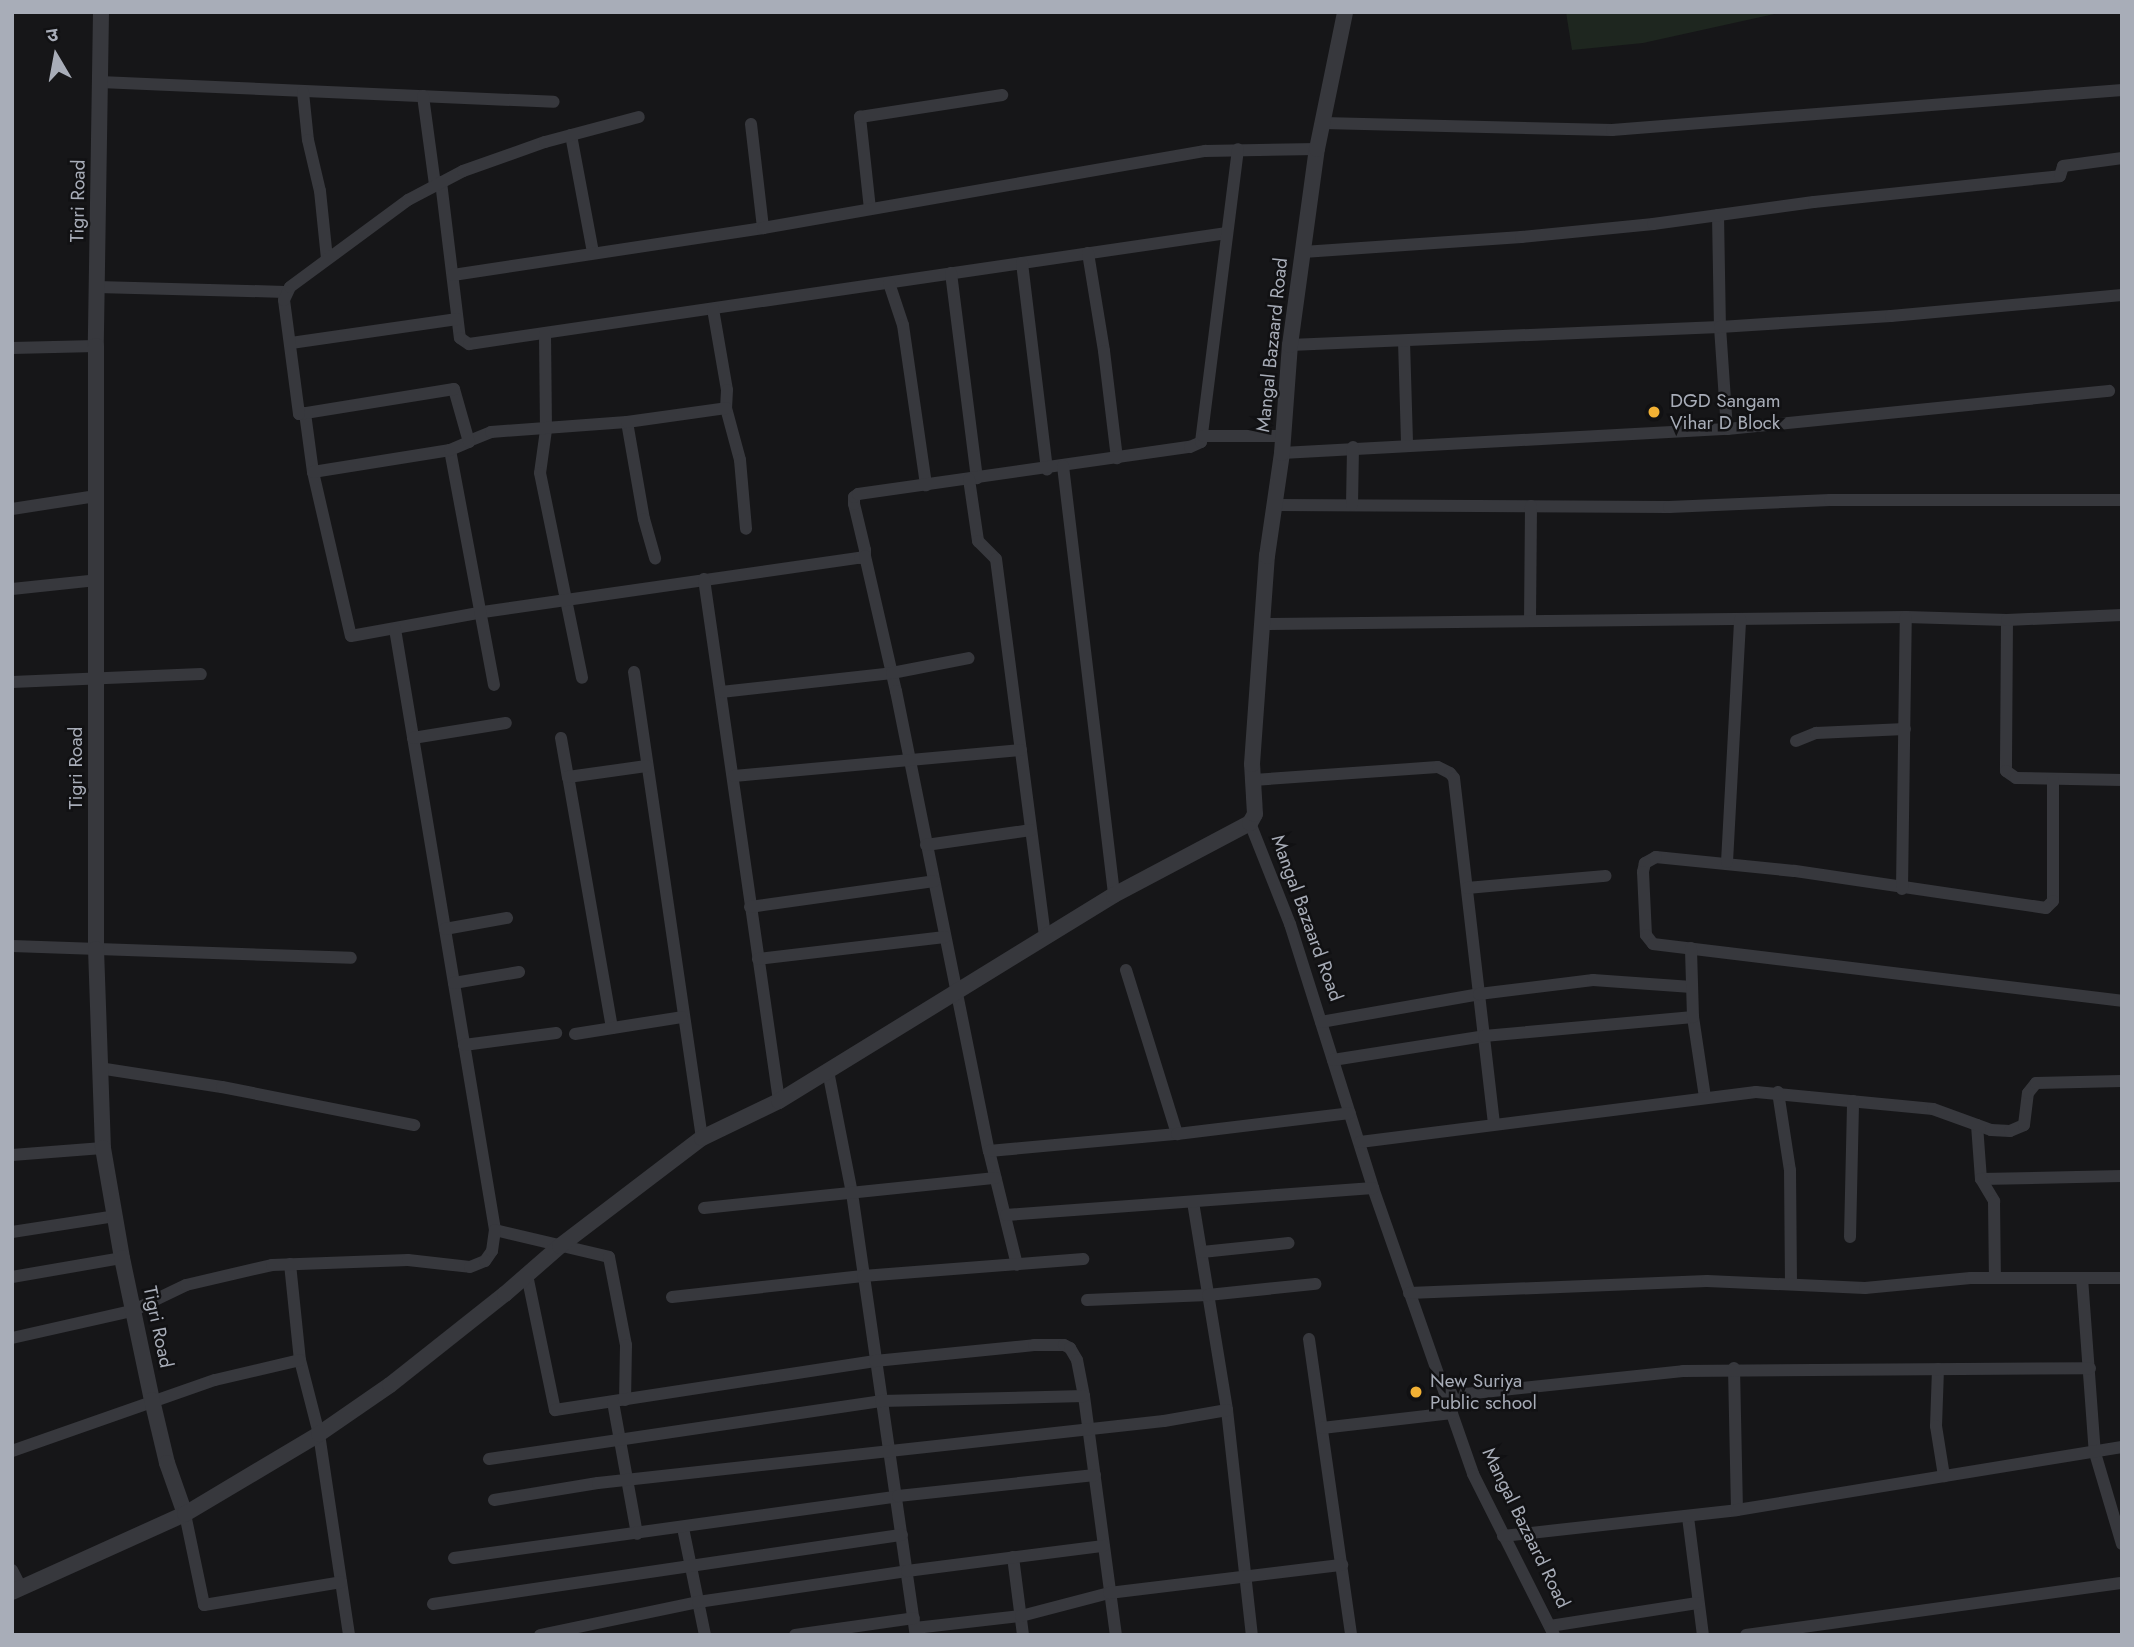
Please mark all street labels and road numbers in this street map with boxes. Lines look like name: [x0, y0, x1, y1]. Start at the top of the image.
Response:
street label: Tigri Road: [66, 159, 90, 243]
street label: Mangal Bazaard Road: [1251, 257, 1293, 433]
street label: Tigri Road: [65, 727, 87, 809]
street label: Mangal Bazaard Road: [1266, 832, 1348, 1004]
street label: Tigri Road: [138, 1284, 178, 1370]
street label: Mangal Bazaard Road: [1477, 1444, 1575, 1612]

